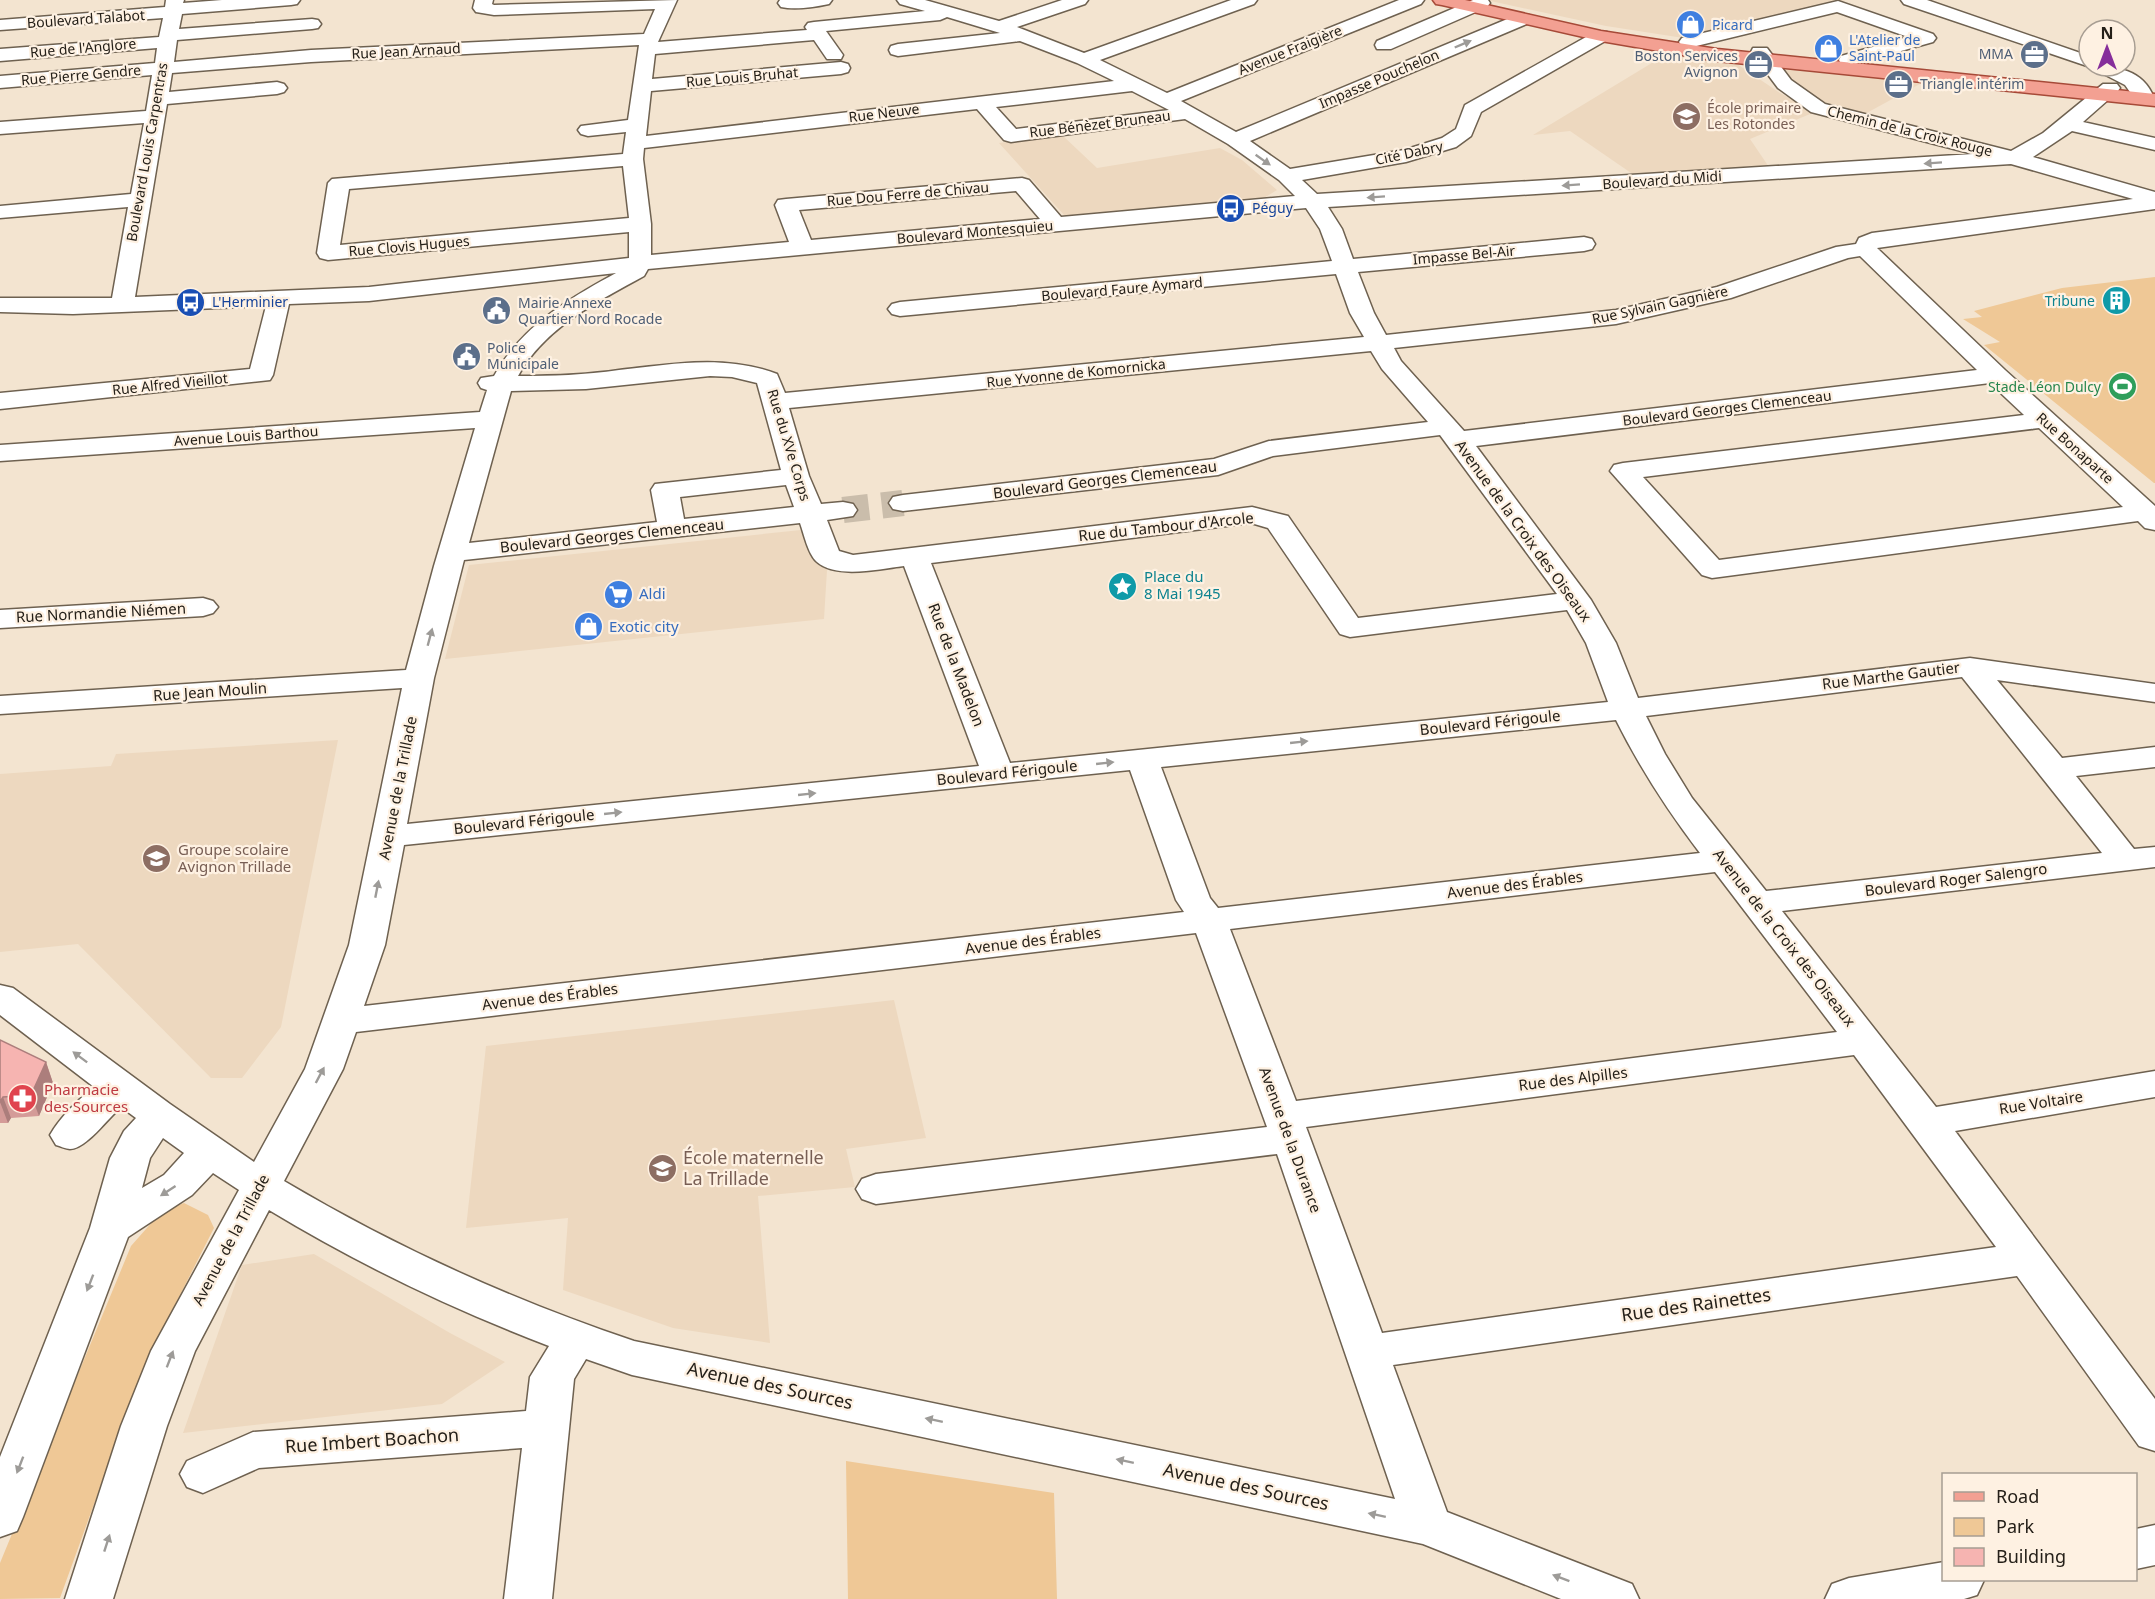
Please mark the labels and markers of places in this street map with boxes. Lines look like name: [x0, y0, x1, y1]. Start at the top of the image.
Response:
shop icon: Picard: [1675, 9, 1707, 41]
place label: Picard: [1712, 15, 1753, 34]
place label: L'Atelier de Saint-Paul: [1849, 30, 1920, 65]
shop icon: L'Atelier de Saint-Paul: [1812, 32, 1844, 64]
office icon: MMA: [2018, 38, 2050, 70]
place label: MMA: [1979, 44, 2013, 63]
place label: Boston Services Avignon: [1634, 46, 1738, 81]
office icon: Boston Services Avignon: [1743, 48, 1775, 80]
office icon: Triangle intérim: [1883, 68, 1915, 100]
place label: Triangle intérim: [1920, 74, 2024, 93]
place label: École primaire Les Rotondes: [1707, 98, 1801, 133]
school or university icon: École primaire Les Rotondes: [1670, 100, 1702, 132]
bus stop icon: Péguy: [1215, 192, 1247, 224]
place label: Péguy: [1252, 198, 1294, 217]
building icon: Tribune: [2100, 285, 2132, 317]
bus stop icon: L'Herminier: [175, 286, 207, 318]
place label: Tribune: [2045, 291, 2095, 310]
place label: L'Herminier: [212, 292, 288, 311]
place label: Mairie Annexe Quartier Nord Rocade: [518, 293, 662, 328]
public building icon: Mairie Annexe Quartier Nord Rocade: [481, 295, 513, 327]
place label: Police Municipale: [487, 338, 559, 373]
public building icon: Police Municipale: [450, 340, 482, 372]
sports icon: Stade Léon Dulcy: [2106, 371, 2138, 403]
place label: Stade Léon Dulcy: [1988, 377, 2102, 396]
place label: Place du 8 Mai 1945: [1144, 566, 1221, 603]
place icon: Place du 8 Mai 1945: [1107, 570, 1139, 602]
supermarket icon: Aldi: [602, 578, 634, 610]
place label: Aldi: [639, 583, 666, 603]
shop icon: Exotic city: [572, 611, 604, 643]
place label: Exotic city: [609, 616, 679, 636]
place label: Groupe scolaire Avignon Trillade: [178, 839, 291, 876]
school or university icon: Groupe scolaire Avignon Trillade: [141, 843, 173, 875]
place label: Pharmacie des Sources: [44, 1079, 128, 1116]
pharmacy icon: Pharmacie des Sources: [7, 1083, 39, 1115]
place label: École maternelle La Trillade: [683, 1145, 824, 1190]
school or university icon: École maternelle La Trillade: [646, 1152, 678, 1184]

